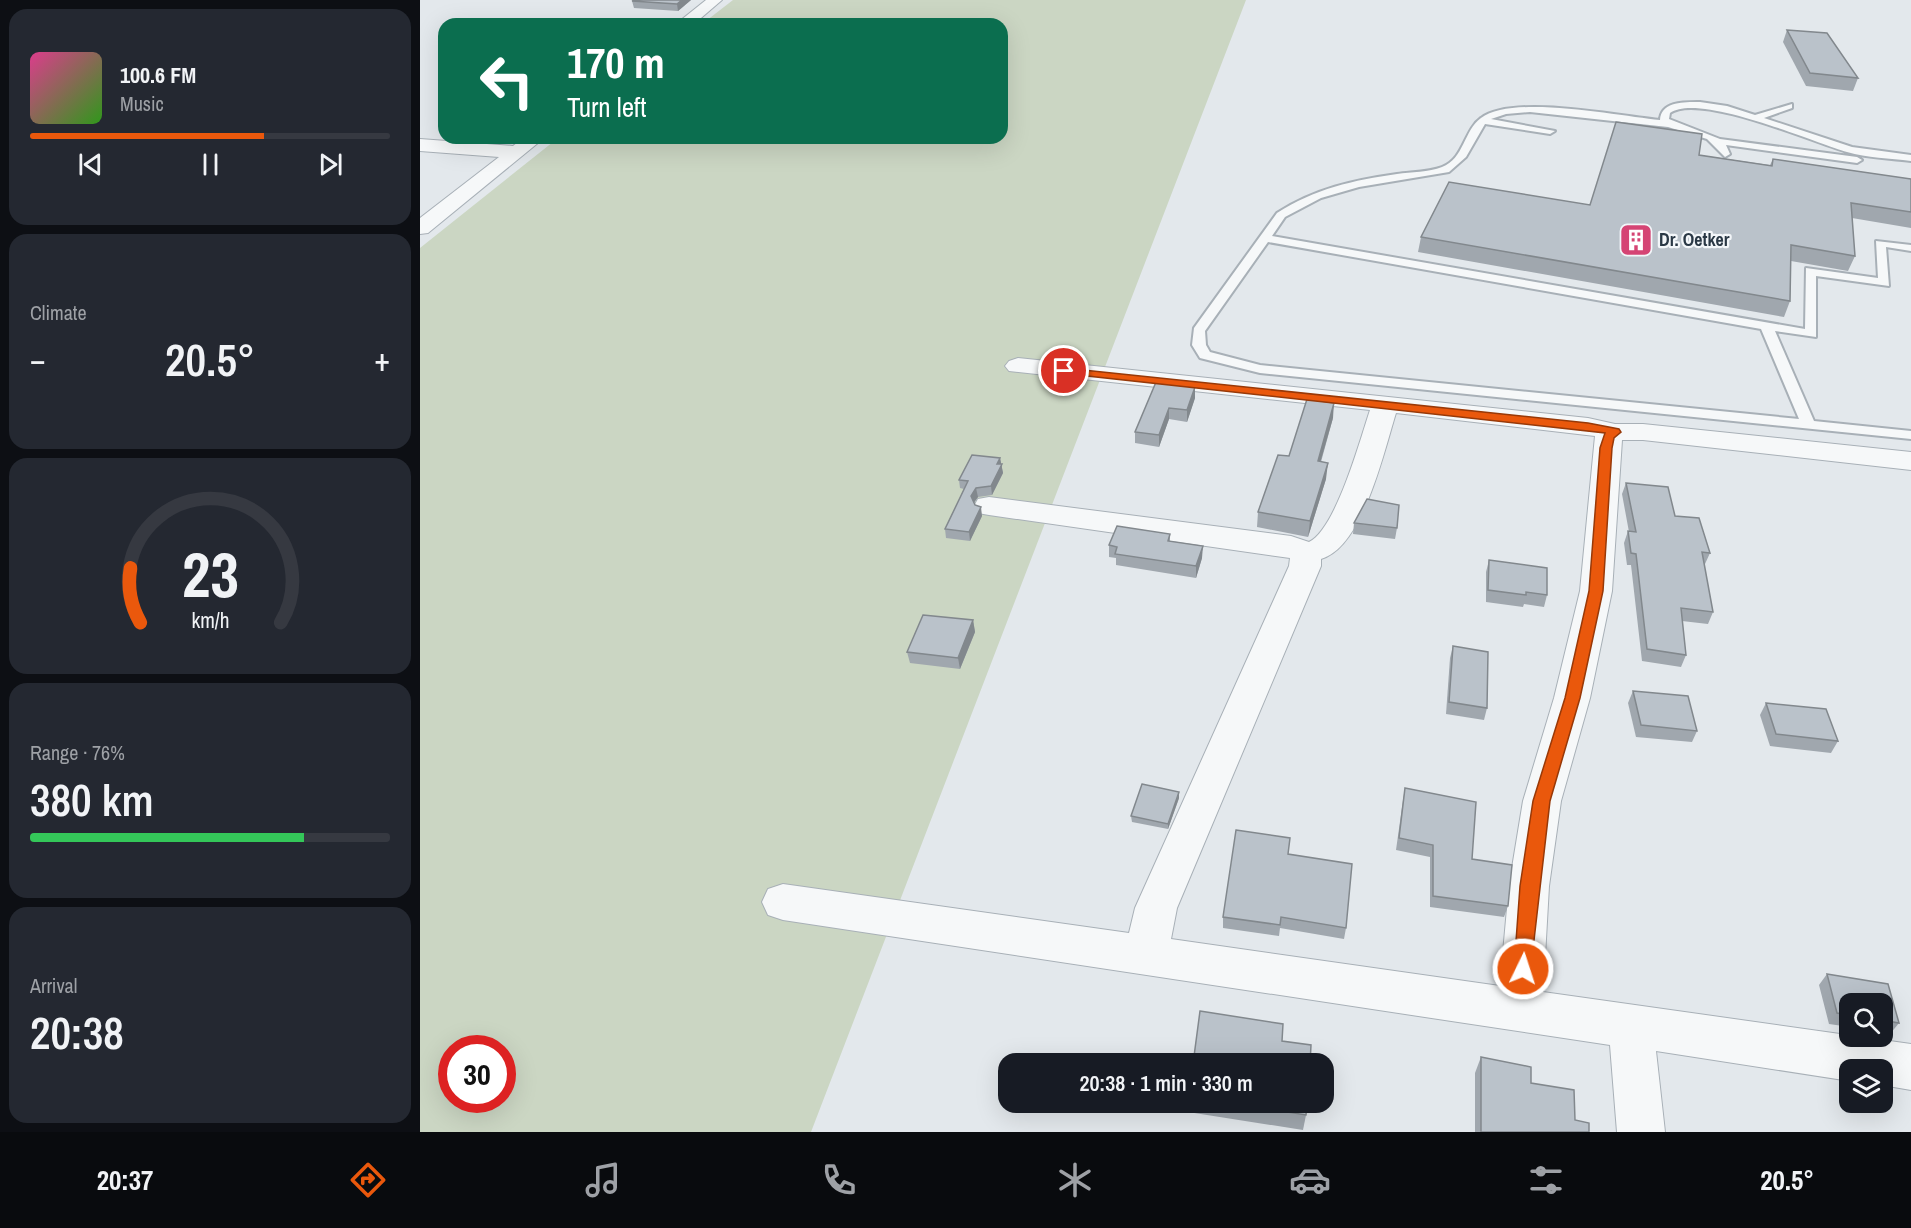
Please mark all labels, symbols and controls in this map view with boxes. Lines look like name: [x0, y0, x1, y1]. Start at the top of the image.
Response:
text: 170 m: [567, 35, 665, 91]
icon: left: [468, 42, 546, 120]
text: 100.6 FM: [120, 60, 196, 90]
text: Turn left: [567, 89, 646, 125]
text: Music: [120, 90, 164, 117]
icon: previous: [74, 148, 107, 181]
icon: pause: [194, 148, 227, 181]
icon: next: [314, 148, 347, 181]
building icon: Dr. Oetker: [1618, 222, 1654, 258]
place label: Dr. Oetker: [1659, 227, 1730, 252]
text: Climate: [30, 299, 87, 326]
text: 20.5°: [165, 329, 255, 390]
text: −: [30, 337, 46, 381]
text: +: [374, 337, 390, 381]
pin: [1038, 345, 1089, 396]
icon: arrive: [1047, 354, 1080, 387]
text: 23: [182, 532, 238, 616]
text: km/h: [191, 606, 229, 635]
text: Range · 76%: [30, 739, 125, 766]
text: 380 km: [30, 769, 154, 830]
position arrow: [1491, 937, 1555, 1001]
text: Arrival: [30, 972, 77, 999]
map controls: [1839, 993, 1893, 1113]
button: search: [1839, 993, 1893, 1047]
text: 20:38: [30, 1002, 124, 1063]
speed limit sign: 30: [438, 1035, 516, 1113]
button: layers: [1839, 1059, 1893, 1113]
text: 20:38 · 1 min · 330 m: [1079, 1068, 1253, 1098]
icon: directions: [347, 1159, 389, 1201]
icon: music: [582, 1159, 624, 1201]
icon: phone: [818, 1159, 860, 1201]
icon: climate: [1054, 1159, 1096, 1201]
icon: car: [1289, 1159, 1331, 1201]
icon: filters: [1525, 1159, 1567, 1201]
text: 20:37: [97, 1162, 153, 1198]
text: 20.5°: [1760, 1162, 1814, 1198]

